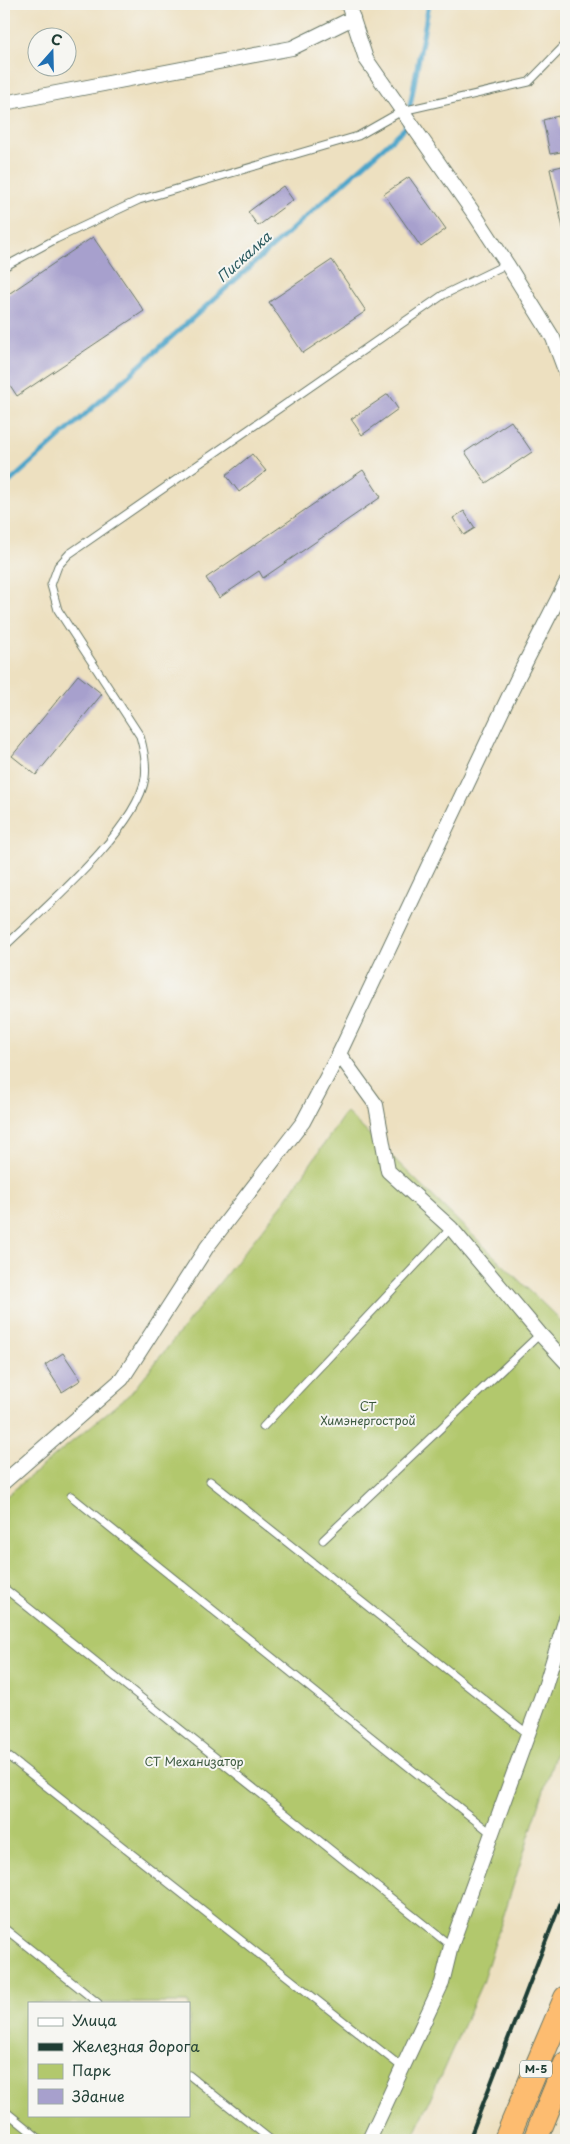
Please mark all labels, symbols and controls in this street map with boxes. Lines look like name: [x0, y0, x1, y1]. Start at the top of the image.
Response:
north arrow: [28, 28, 78, 78]
text: С: [48, 28, 65, 51]
water label: Пискалка: [212, 226, 277, 287]
park label: СТ Химэнергострой: [320, 1397, 416, 1429]
park label: СТ Механизатор: [144, 1752, 244, 1770]
legend: [28, 2002, 190, 2116]
text: Улица: [72, 2008, 117, 2031]
text: Железная дорога: [72, 2034, 200, 2057]
text: Парк: [72, 2058, 111, 2081]
road number: М-5: [520, 2060, 552, 2078]
text: Здание: [72, 2084, 125, 2107]

